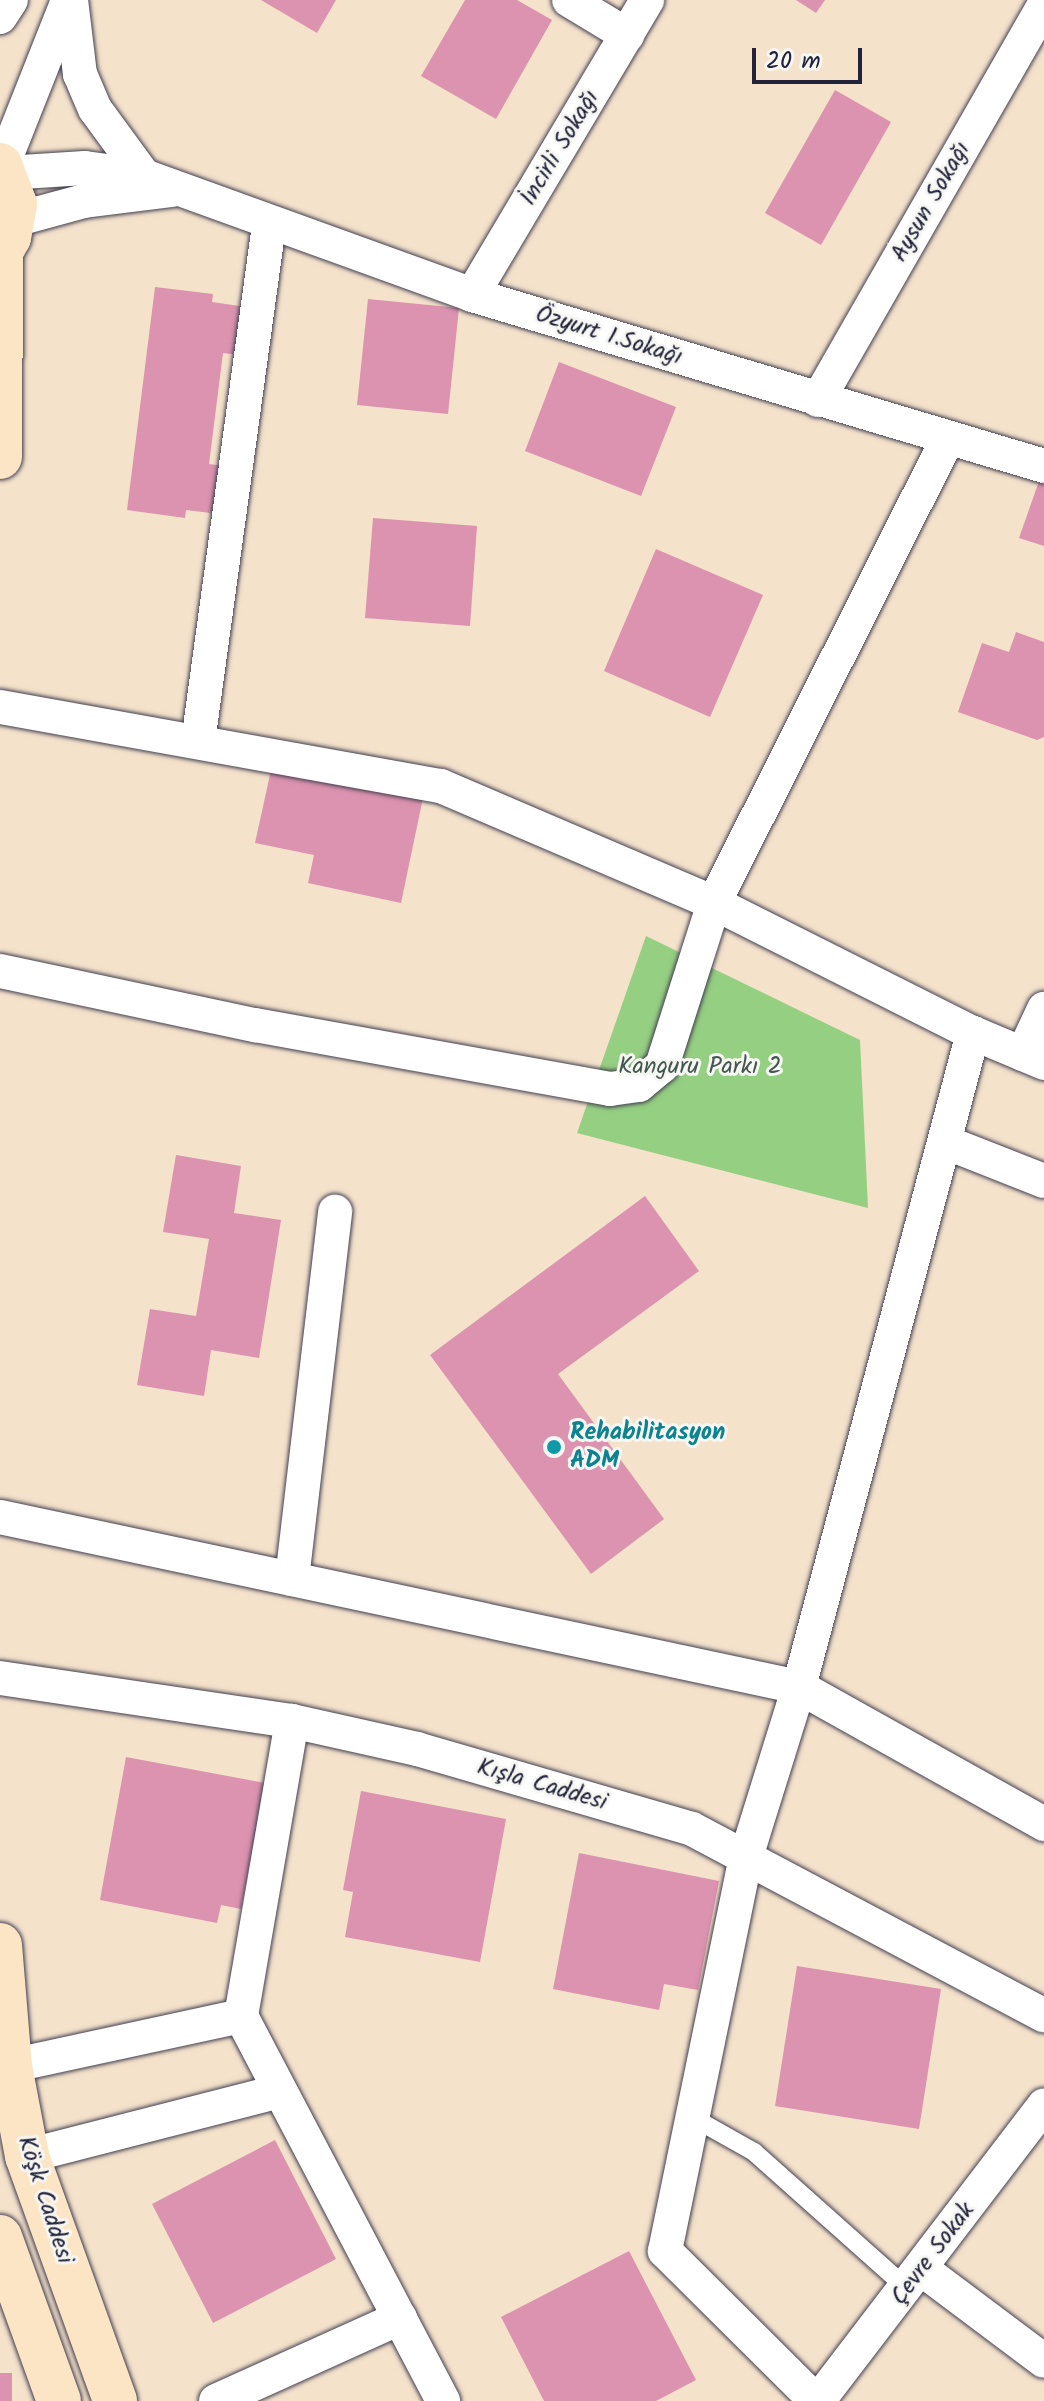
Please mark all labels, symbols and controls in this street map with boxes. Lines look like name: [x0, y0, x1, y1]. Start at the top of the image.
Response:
scale bar: [756, 32, 866, 82]
text: 20 m: [766, 42, 821, 81]
street label: İncirli Sokağı: [514, 85, 606, 211]
street label: Aysun Sokağı: [885, 137, 977, 267]
street label: Özyurt 1.Sokağı: [532, 300, 686, 372]
park label: Kanguru Parkı 2: [618, 1053, 782, 1081]
place label: Rehabilitasyon ADM: [570, 1419, 725, 1475]
marker: Rehabilitasyon ADM: [545, 1438, 563, 1456]
street label: Kışla Caddesi: [474, 1753, 610, 1817]
street label: Köşk Caddesi: [11, 2133, 79, 2267]
street label: Çevre Sokak: [885, 2197, 981, 2311]

